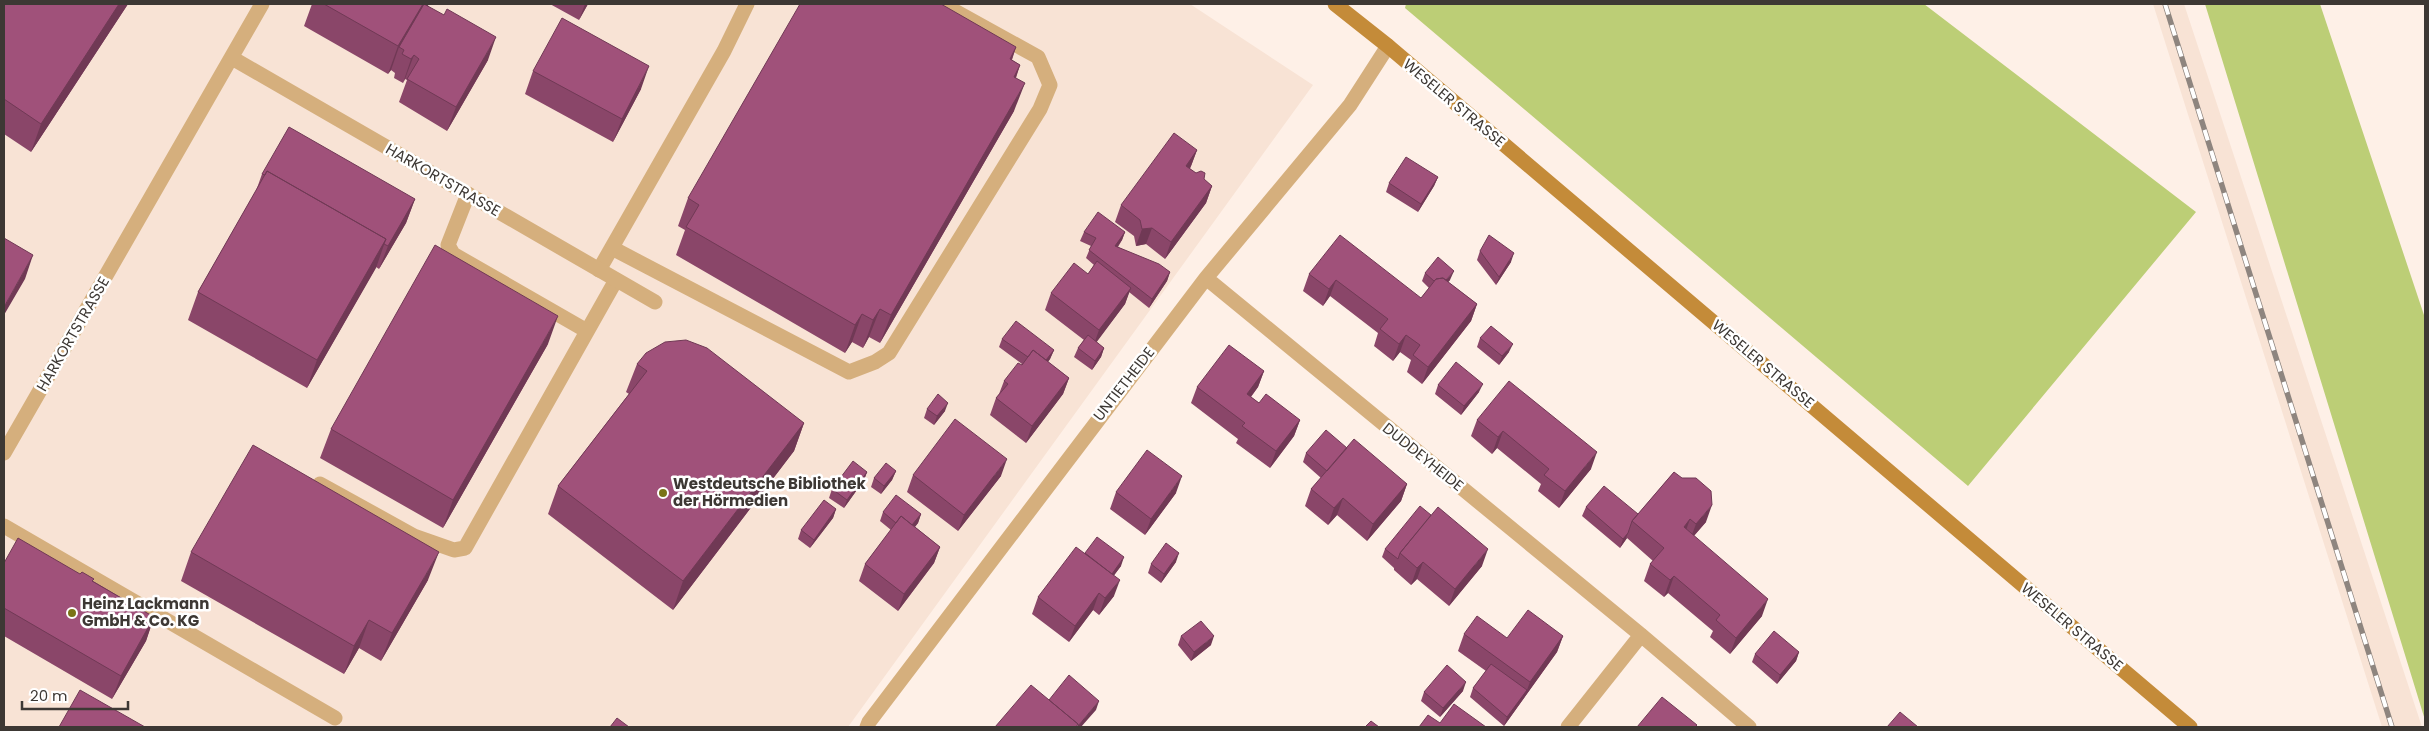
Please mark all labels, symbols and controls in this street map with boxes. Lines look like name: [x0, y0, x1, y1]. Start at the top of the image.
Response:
street label: WESELER STRASSE: [1399, 54, 1510, 152]
street label: HARKORTSTRASSE: [382, 138, 504, 221]
street label: HARKORTSTRASSE: [31, 273, 114, 395]
street label: WESELER STRASSE: [1708, 315, 1819, 413]
street label: UNTIETHEIDE: [1088, 342, 1159, 425]
street label: DUDDEYHEIDE: [1378, 417, 1468, 496]
place label: Westdeutsche Bibliothek der Hörmedien: [673, 473, 866, 511]
marker: Westdeutsche Bibliothek der Hörmedien: [657, 487, 669, 499]
street label: WESELER STRASSE: [2017, 578, 2128, 676]
place label: Heinz Lackmann GmbH & Co. KG: [82, 593, 209, 631]
marker: Heinz Lackmann GmbH & Co. KG: [66, 607, 78, 619]
scale bar: [22, 678, 129, 710]
text: 20 m: [30, 685, 68, 706]

